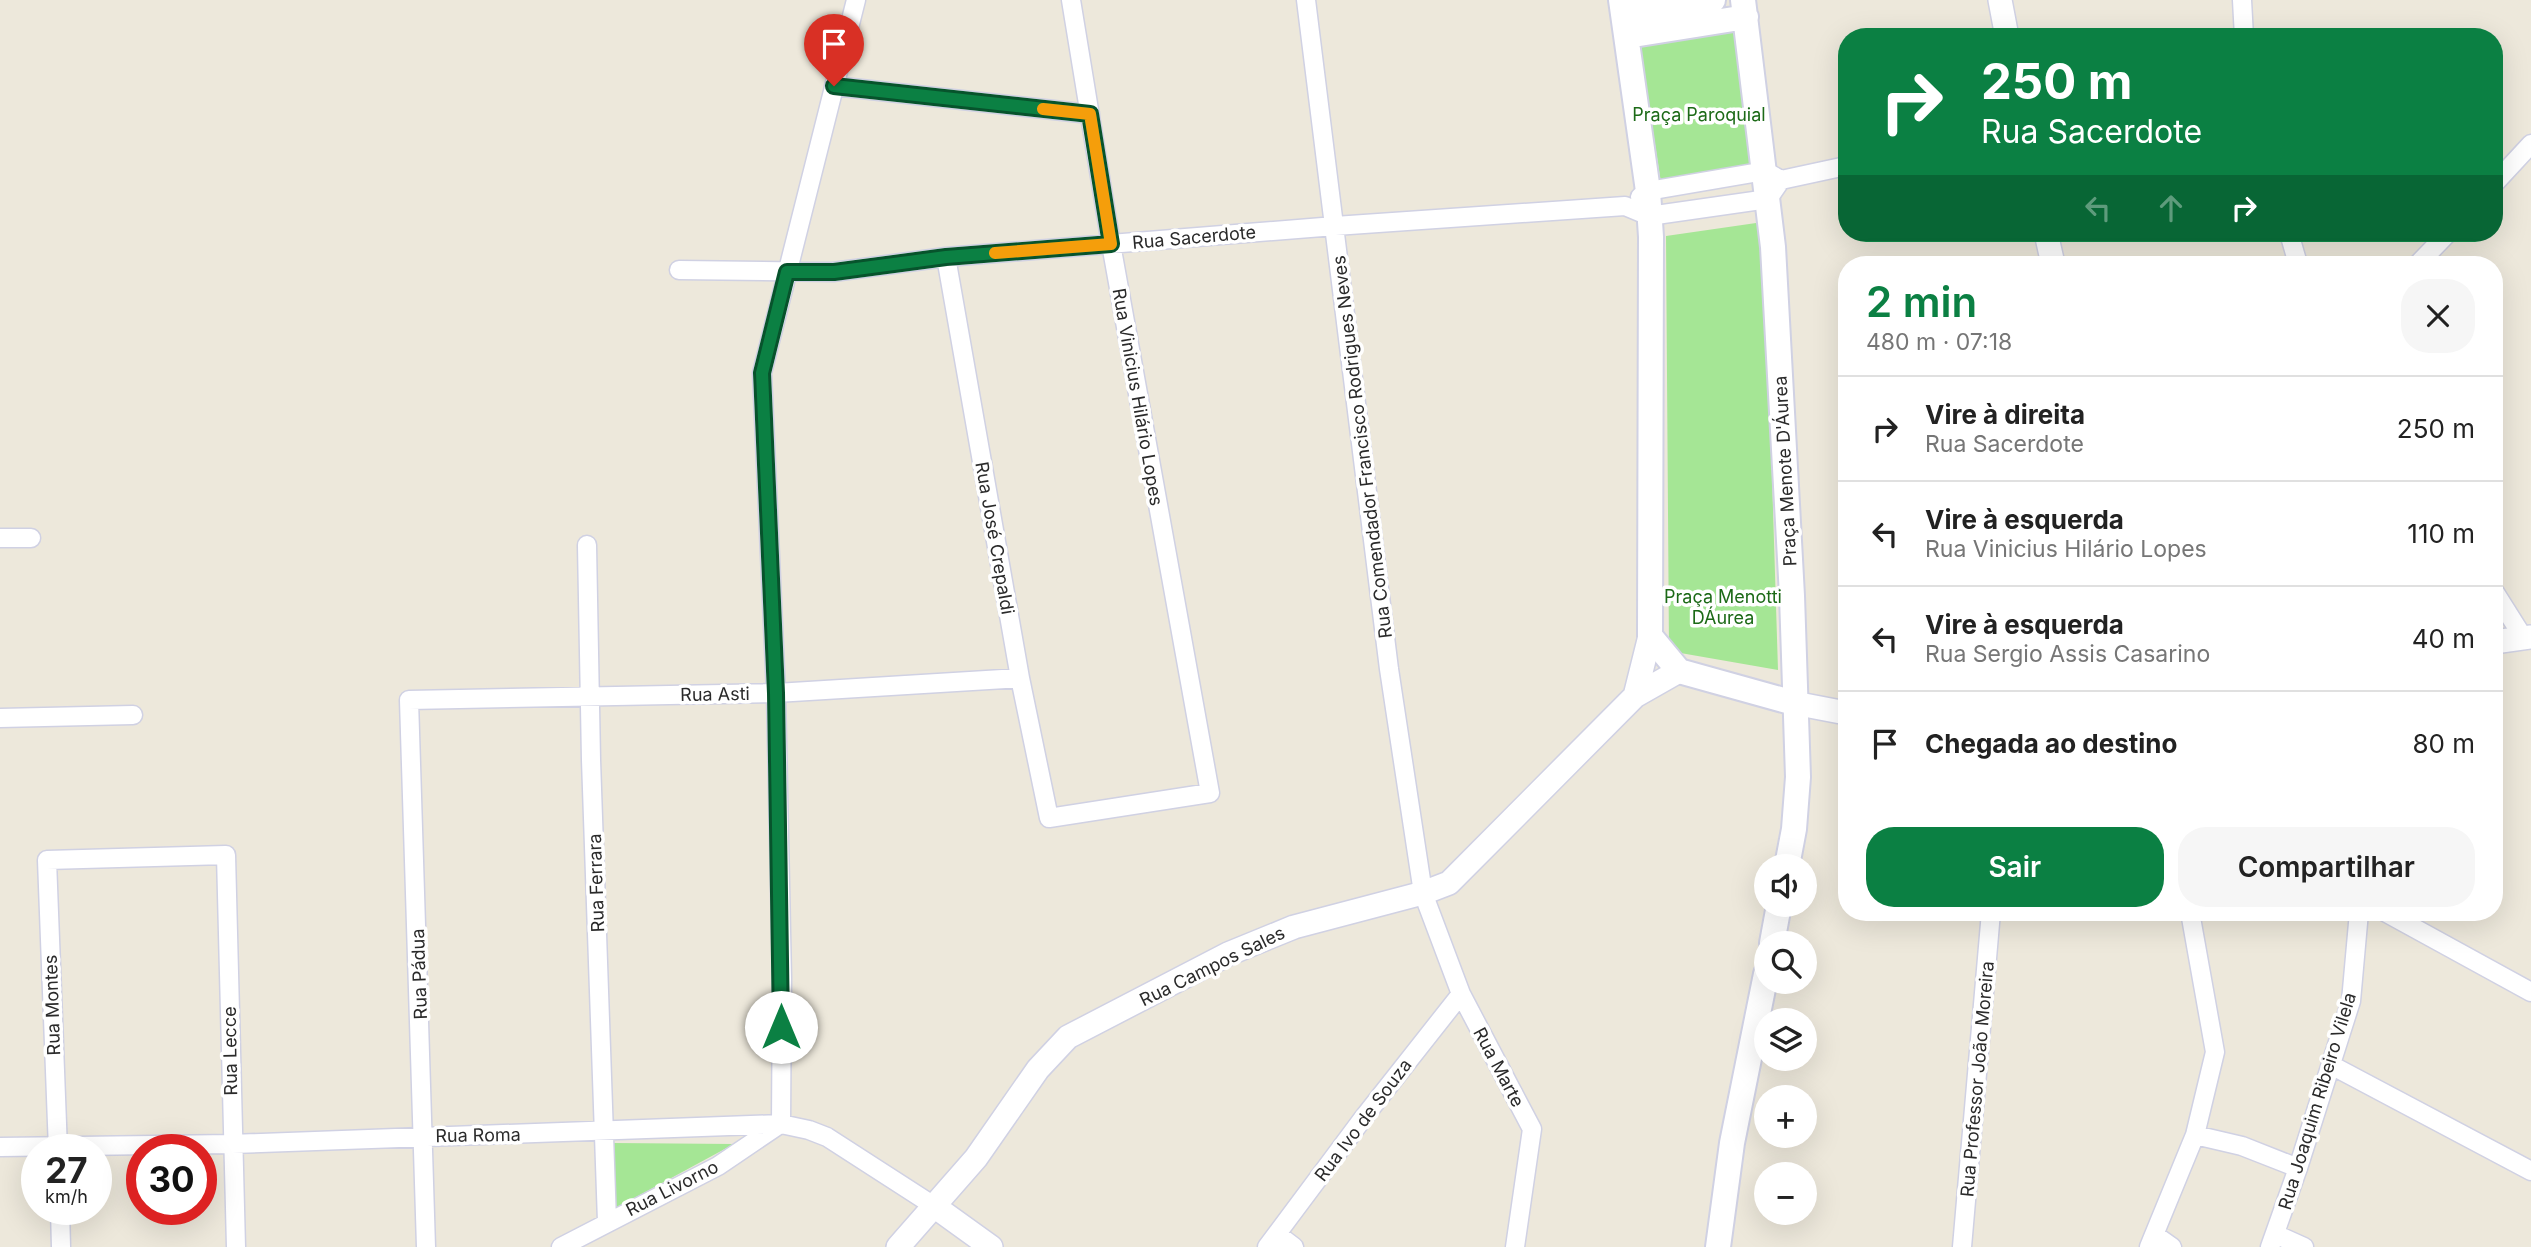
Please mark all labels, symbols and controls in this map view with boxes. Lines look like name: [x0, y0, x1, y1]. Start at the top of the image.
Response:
pin: [804, 14, 864, 86]
icon: arrive: [815, 25, 853, 63]
text: 250 m: [1981, 52, 2133, 111]
icon: right: [1866, 56, 1957, 147]
park label: Praça Paroquial: [1632, 104, 1766, 125]
text: Rua Sacerdote: [1981, 112, 2202, 151]
icon: left: [2079, 189, 2117, 227]
icon: ahead: [2152, 189, 2190, 227]
icon: right: [2225, 189, 2263, 227]
street label: Rua Sacerdote: [1131, 221, 1257, 253]
street label: Rua Comendador Francisco Rodrigues Neves: [1328, 254, 1396, 640]
text: 2 min: [1866, 276, 1977, 327]
button: close: [2401, 279, 2475, 353]
street label: Rua Vinicius Hilário Lopes: [1109, 287, 1167, 507]
text: 480 m · 07:18: [1866, 328, 2012, 356]
street label: Praça Menote D'Áurea: [1769, 375, 1800, 567]
text: Vire à direita: [1925, 399, 2085, 430]
icon: right: [1866, 410, 1904, 448]
text: 250 m: [2397, 413, 2475, 444]
text: Rua Sacerdote: [1925, 430, 2084, 458]
street label: Rua José Crepaldi: [971, 460, 1019, 616]
text: Vire à esquerda: [1925, 504, 2124, 535]
icon: left: [1866, 515, 1904, 553]
text: 110 m: [2407, 518, 2475, 549]
text: Rua Vinicius Hilário Lopes: [1925, 535, 2207, 563]
park label: Praça Menotti DÁurea: [1664, 586, 1782, 628]
text: Vire à esquerda: [1925, 609, 2124, 640]
icon: left: [1866, 620, 1904, 658]
text: 40 m: [2412, 623, 2475, 654]
text: Rua Sergio Assis Casarino: [1925, 640, 2210, 668]
street label: Rua Asti: [680, 683, 750, 705]
icon: arrive: [1866, 725, 1904, 763]
text: Chegada ao destino: [1925, 728, 2177, 759]
text: 80 m: [2412, 728, 2475, 759]
button: Sair: [1866, 827, 2164, 907]
button: Compartilhar: [2178, 827, 2475, 907]
street label: Rua Ferrara: [584, 833, 608, 933]
map controls: [1754, 854, 1817, 1225]
button: sound: [1754, 854, 1817, 917]
street label: Rua Campos Sales: [1136, 922, 1288, 1010]
street label: Rua Pádua: [407, 928, 431, 1020]
button: search: [1754, 931, 1817, 994]
street label: Rua Montes: [40, 954, 64, 1056]
street label: Rua Professor João Moreira: [1956, 960, 1998, 1198]
position arrow: [744, 990, 818, 1064]
street label: Rua Joaquim Ribeiro Vilela: [2274, 990, 2360, 1212]
street label: Rua Lecce: [219, 1006, 241, 1096]
button: layers: [1754, 1008, 1817, 1071]
street label: Rua Marte: [1469, 1024, 1529, 1110]
street label: Rua Ivo de Souza: [1310, 1055, 1416, 1185]
button: +: [1754, 1085, 1817, 1148]
street label: Rua Roma: [435, 1124, 521, 1146]
speed limit sign: 30: [126, 1134, 217, 1225]
text: 27: [45, 1149, 88, 1191]
street label: Rua Livorno: [622, 1156, 722, 1220]
button: −: [1754, 1162, 1817, 1225]
text: km/h: [45, 1186, 88, 1207]

